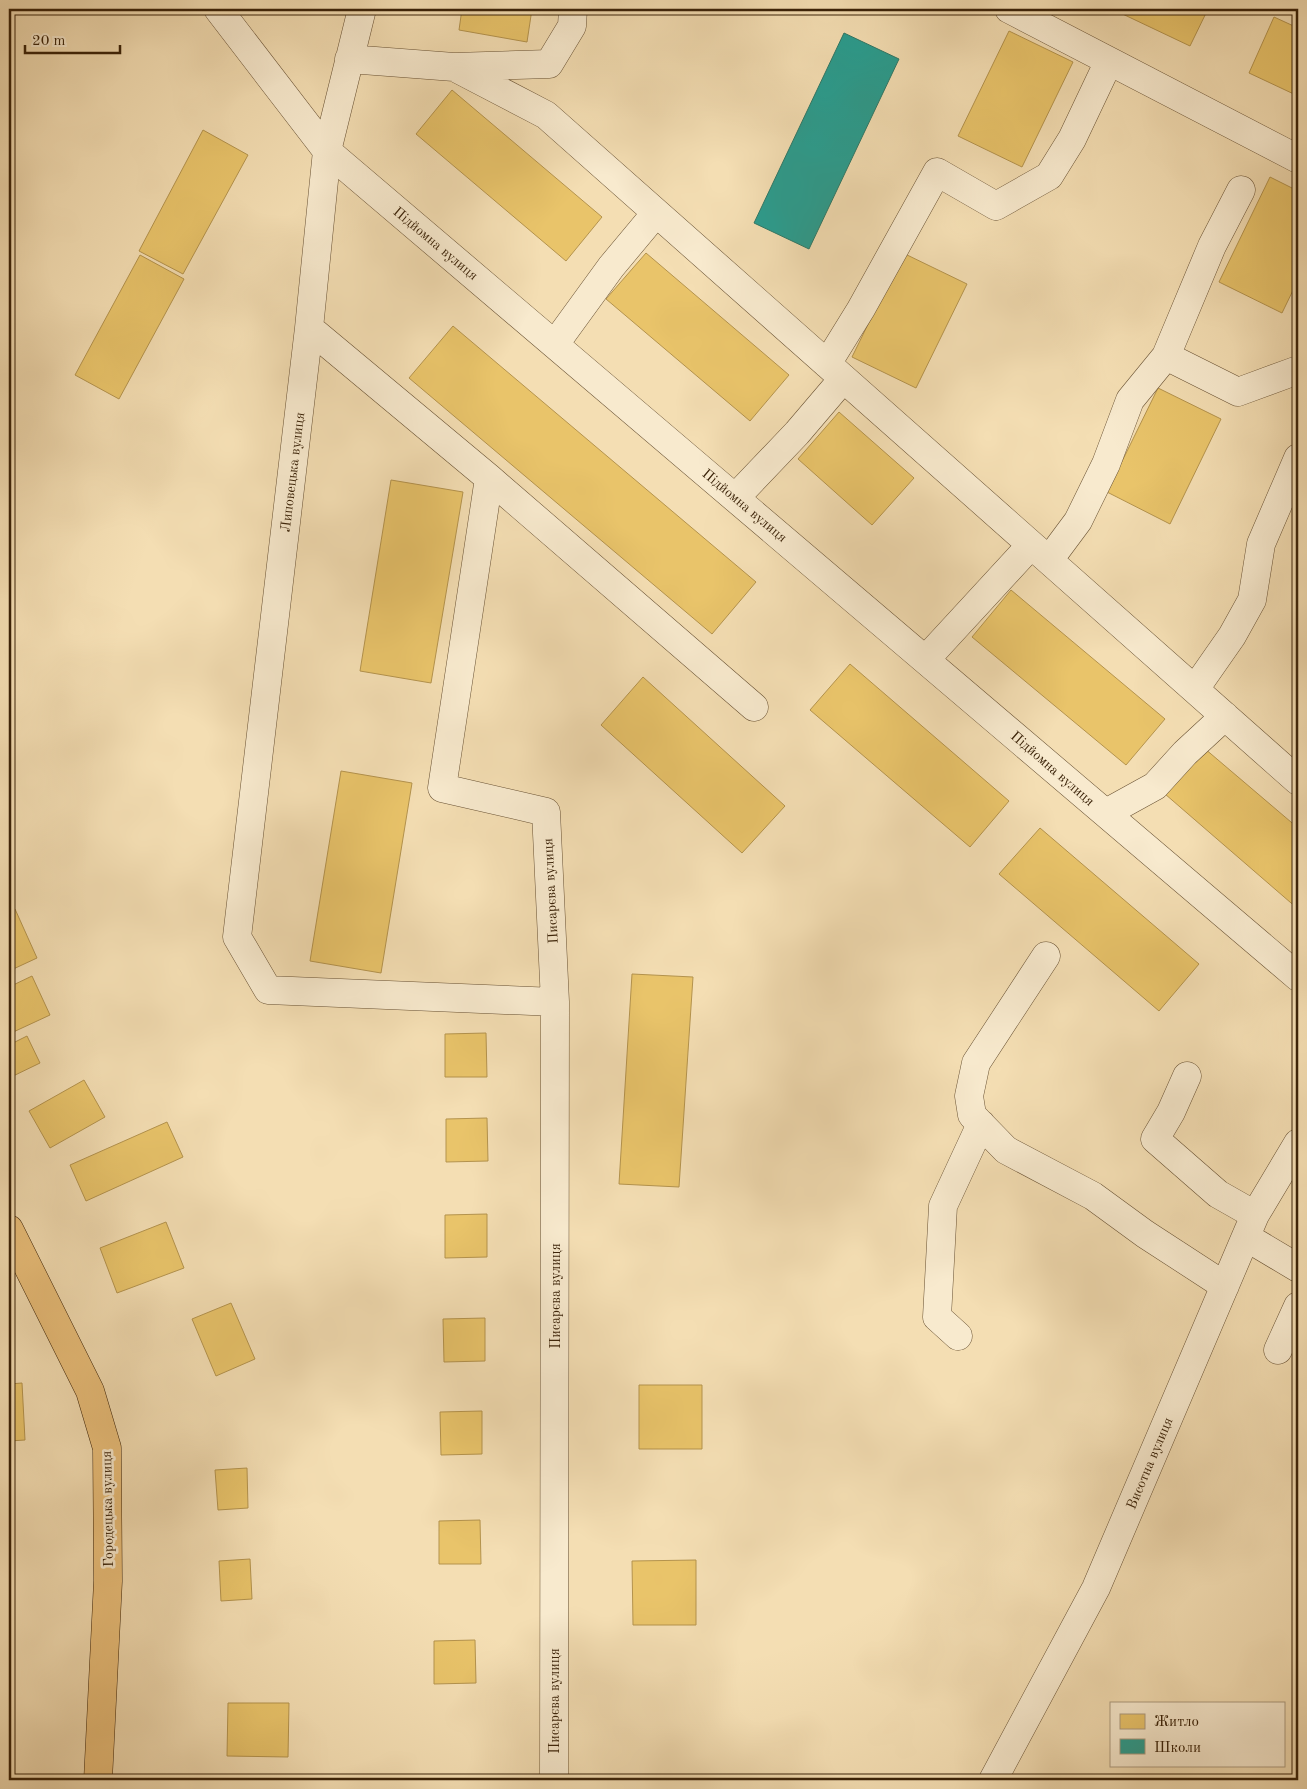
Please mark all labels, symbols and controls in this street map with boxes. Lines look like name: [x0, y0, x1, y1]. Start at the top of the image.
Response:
scale bar: [25, 22, 120, 54]
text: 20 m: [32, 34, 66, 49]
street label: Підйомна вулиця: [390, 204, 480, 283]
street label: Липовецька вулиця: [279, 411, 307, 533]
street label: Підйомна вулиця: [699, 466, 789, 545]
street label: Підйомна вулиця: [1008, 729, 1097, 809]
street label: Писарєва вулиця: [541, 838, 561, 944]
street label: Писарєва вулиця: [549, 1243, 563, 1349]
street label: Висотна вулиця: [1124, 1415, 1176, 1511]
street label: Городецька вулиця: [100, 1451, 116, 1567]
street label: Писарєва вулиця: [548, 1648, 562, 1754]
legend: [1110, 1702, 1284, 1766]
text: Житло: [1154, 1715, 1199, 1730]
text: Школи: [1154, 1741, 1201, 1756]

